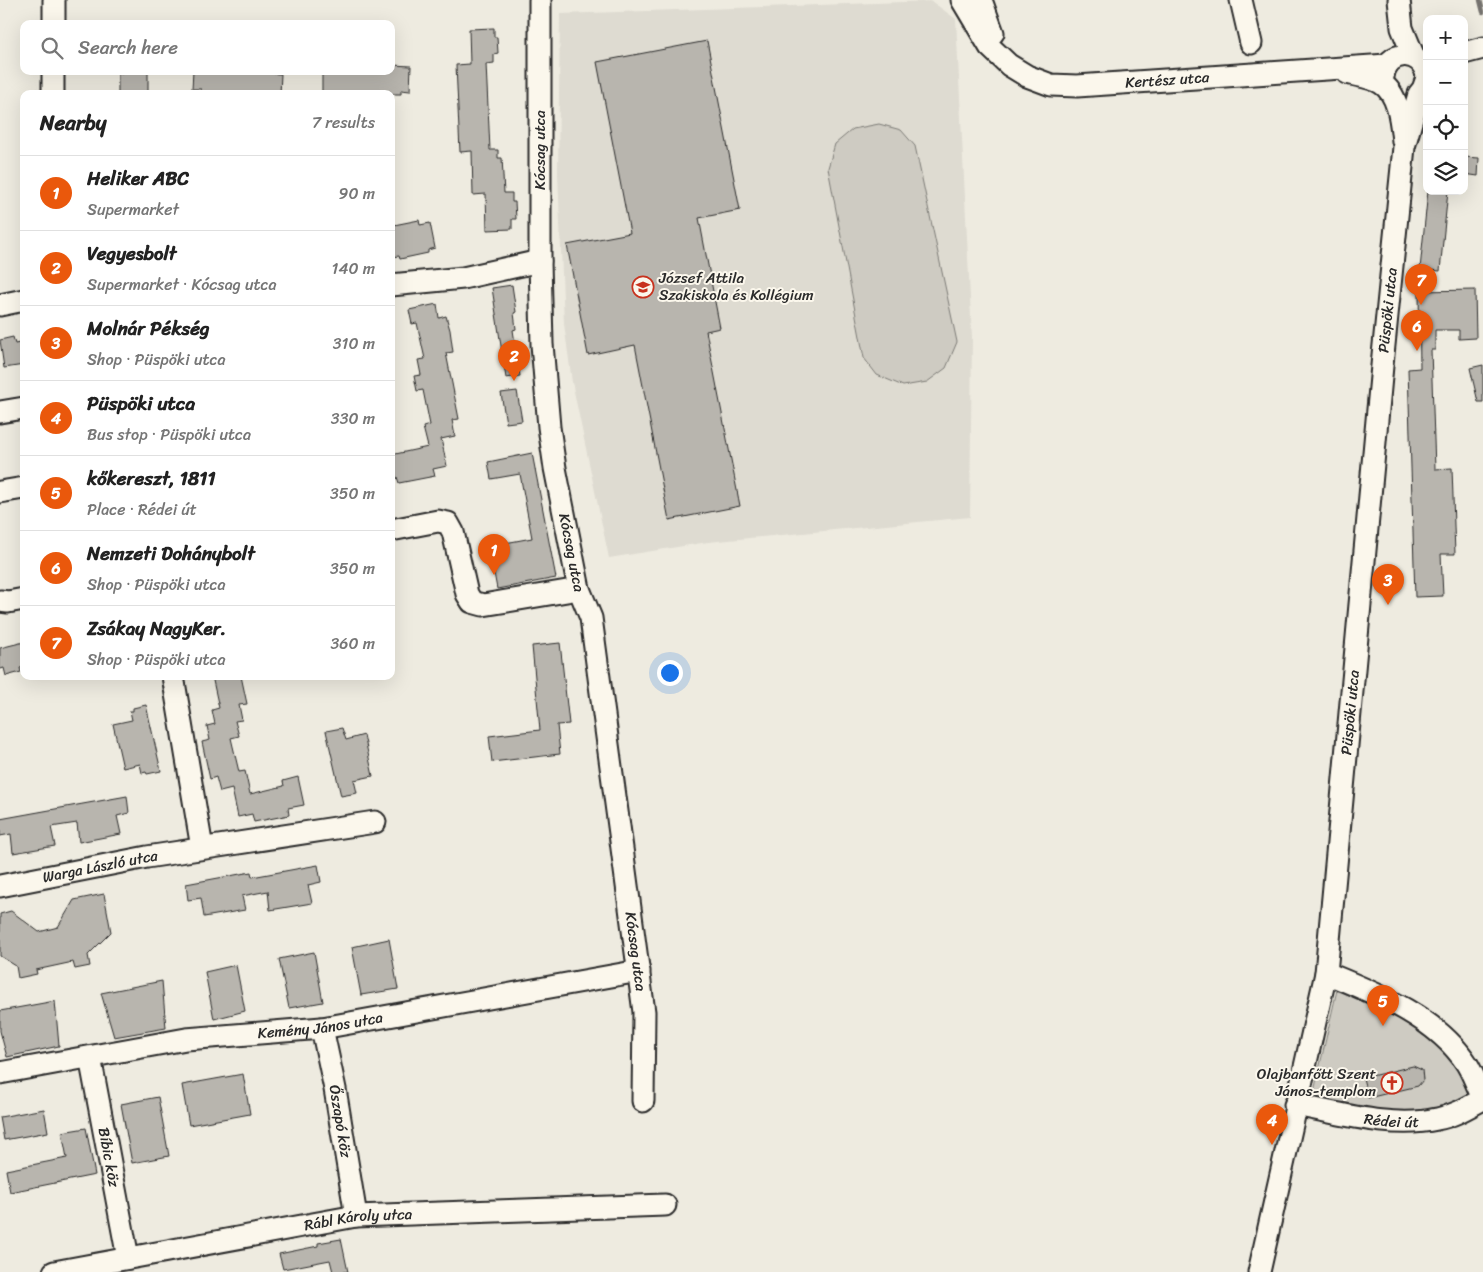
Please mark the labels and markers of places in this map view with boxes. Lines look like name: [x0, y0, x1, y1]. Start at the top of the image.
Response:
pin: 7: [1405, 264, 1437, 305]
place label: József Attila Szakiskola és Kollégium: [658, 265, 814, 308]
school or university icon: József Attila Szakiskola és Kollégium: [631, 275, 655, 299]
pin: 6: [1401, 310, 1433, 351]
pin: 2: [498, 340, 530, 381]
pin: 1: [478, 534, 510, 575]
pin: 3: [1372, 564, 1404, 605]
pin: 5: [1367, 985, 1399, 1026]
place label: Olajbanfőtt Szent János-templom: [1257, 1061, 1376, 1104]
church icon: Olajbanfőtt Szent János-templom: [1380, 1071, 1404, 1095]
pin: 4: [1256, 1104, 1288, 1145]

